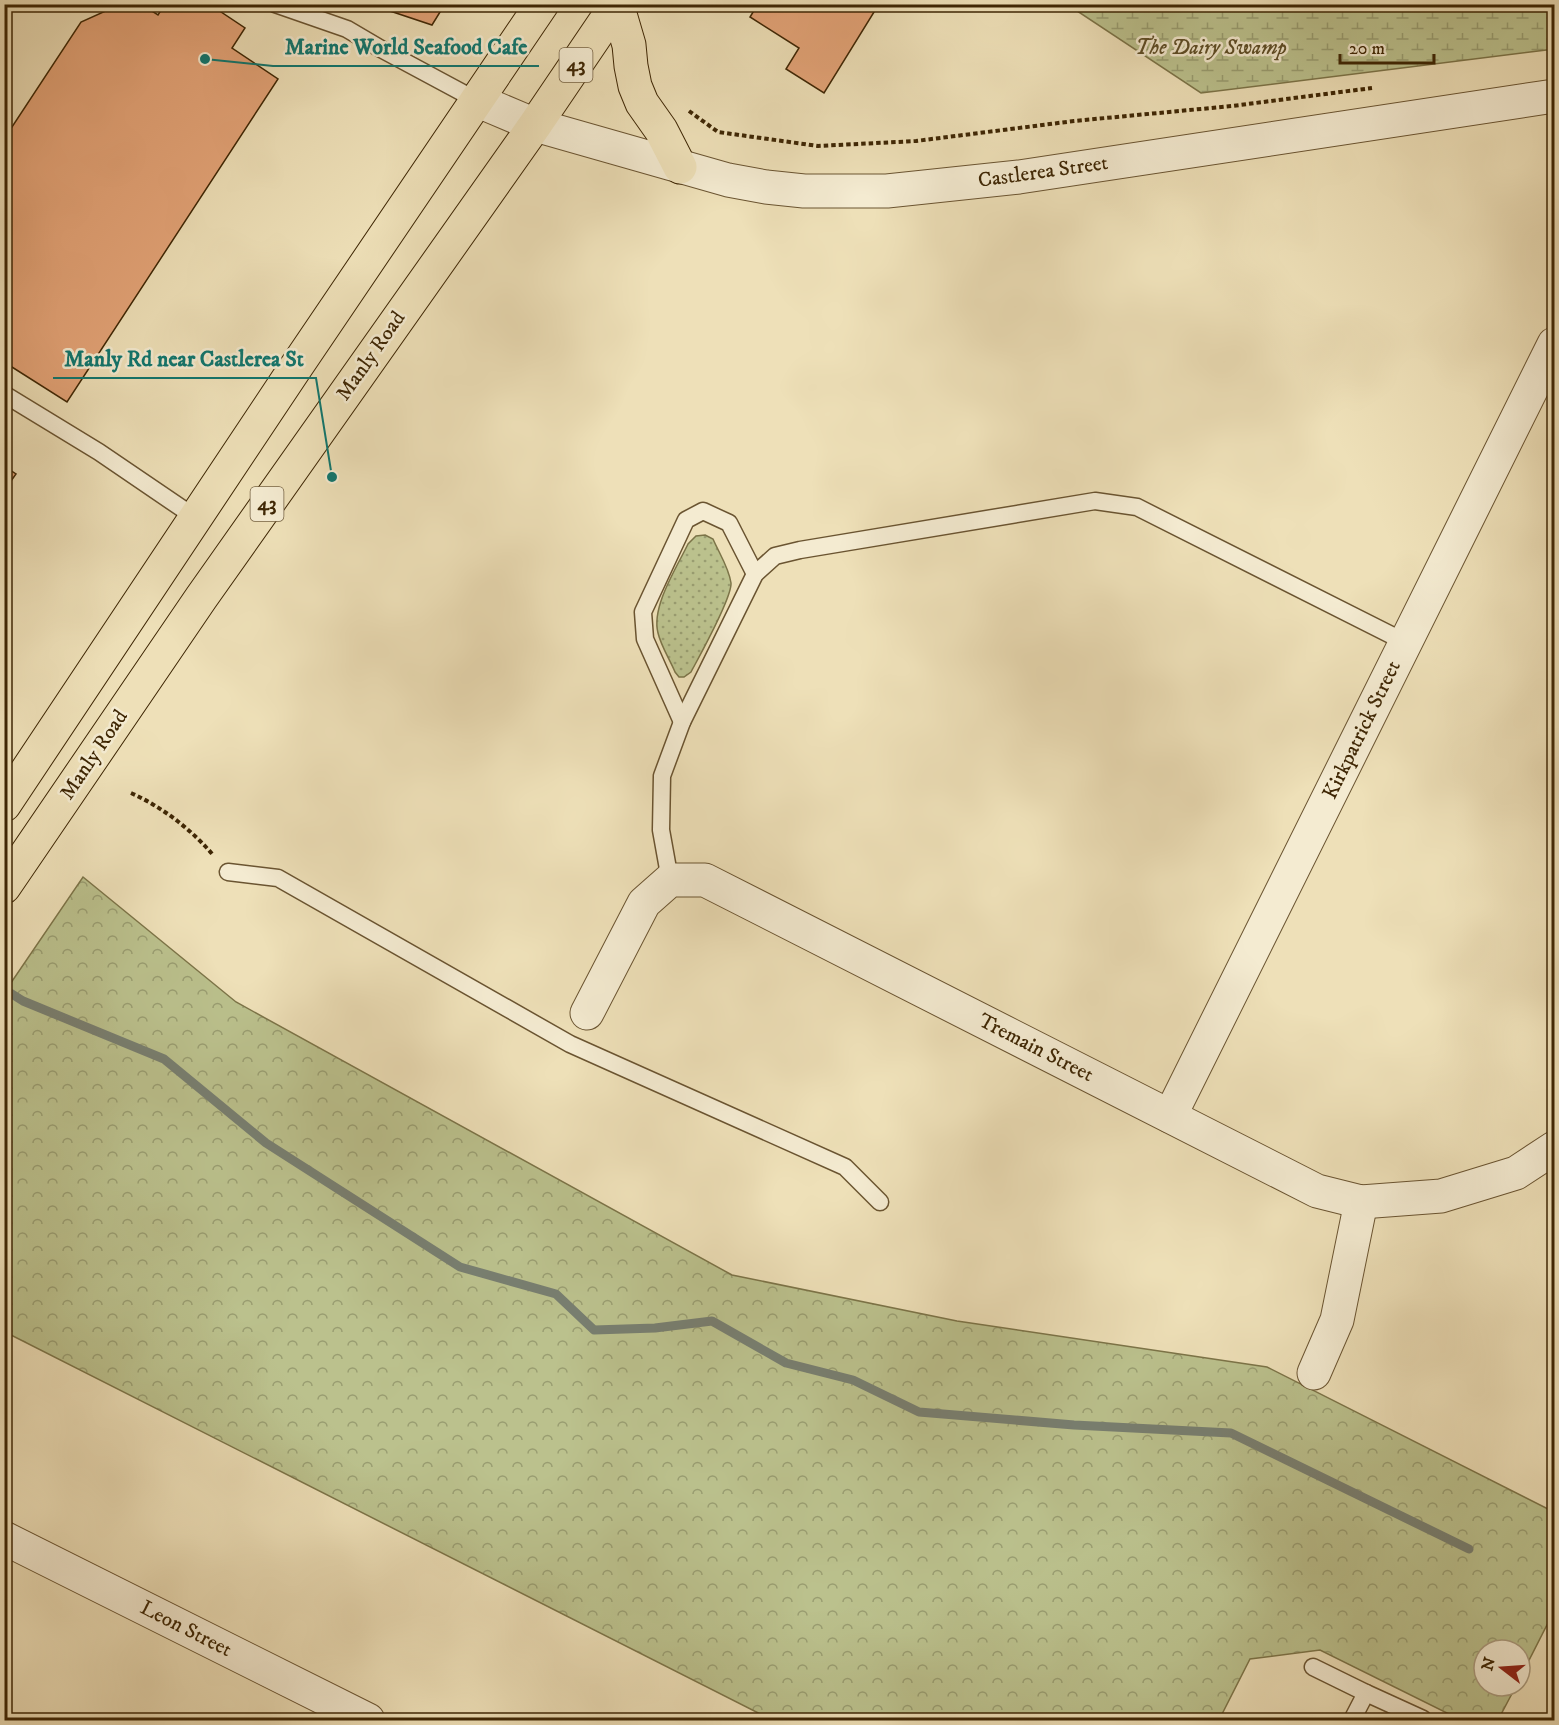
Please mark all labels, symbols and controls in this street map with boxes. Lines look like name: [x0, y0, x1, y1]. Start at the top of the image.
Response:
callout: Marine World Seafood Cafe: [273, 26, 539, 66]
scale bar: [1340, 27, 1434, 65]
text: Marine World Seafood Cafe: [285, 34, 527, 61]
park label: The Dairy Swamp: [1135, 35, 1287, 61]
text: 20 m: [1349, 38, 1385, 60]
road number: 43: [560, 48, 592, 82]
street label: Castlerea Street: [976, 150, 1110, 194]
street label: Manly Road: [331, 306, 412, 406]
callout: Manly Rd near Castlerea St: [53, 338, 316, 378]
text: Manly Rd near Castlerea St: [64, 346, 304, 373]
road number: 43: [250, 487, 284, 521]
street label: Kirkpatrick Street: [1317, 656, 1407, 804]
street label: Manly Road: [54, 705, 134, 805]
street label: Tremain Street: [974, 1008, 1098, 1088]
street label: Leon Street: [136, 1595, 236, 1663]
north arrow: [1472, 1638, 1532, 1698]
text: N: [1477, 1655, 1500, 1673]

